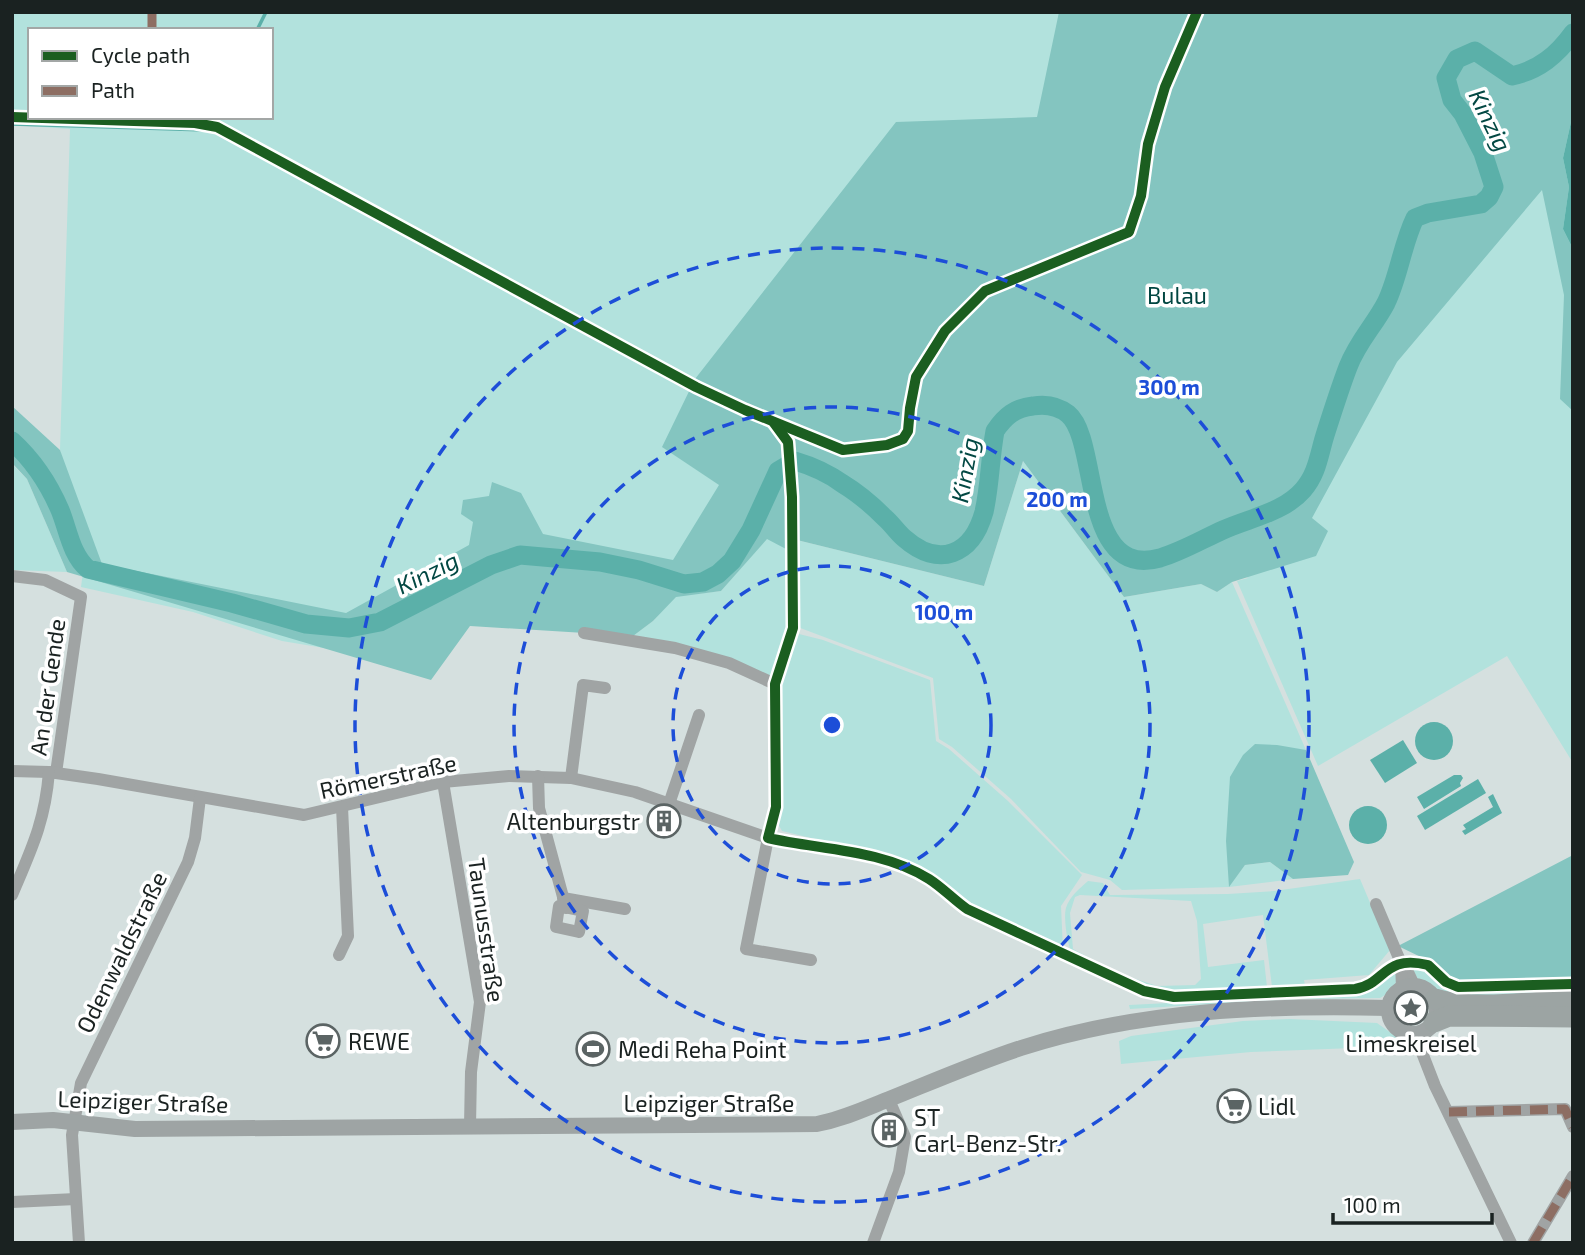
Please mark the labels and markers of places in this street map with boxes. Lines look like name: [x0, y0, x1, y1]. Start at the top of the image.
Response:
centre of rings: [820, 713, 844, 737]
building icon: Altenburgstr: [645, 802, 683, 840]
place label: Altenburgstr: [507, 807, 640, 835]
place icon: Limeskreisel: [1392, 989, 1430, 1027]
supermarket icon: REWE: [304, 1022, 342, 1060]
place label: REWE: [348, 1027, 410, 1055]
place label: Limeskreisel: [1345, 1029, 1477, 1057]
sports icon: Medi Reha Point: [574, 1030, 612, 1068]
place label: Medi Reha Point: [618, 1035, 787, 1063]
supermarket icon: Lidl: [1215, 1087, 1253, 1125]
place label: Lidl: [1258, 1092, 1296, 1120]
place label: ST Carl-Benz-Str.: [914, 1103, 1062, 1157]
building icon: ST Carl-Benz-Str.: [870, 1111, 908, 1149]

